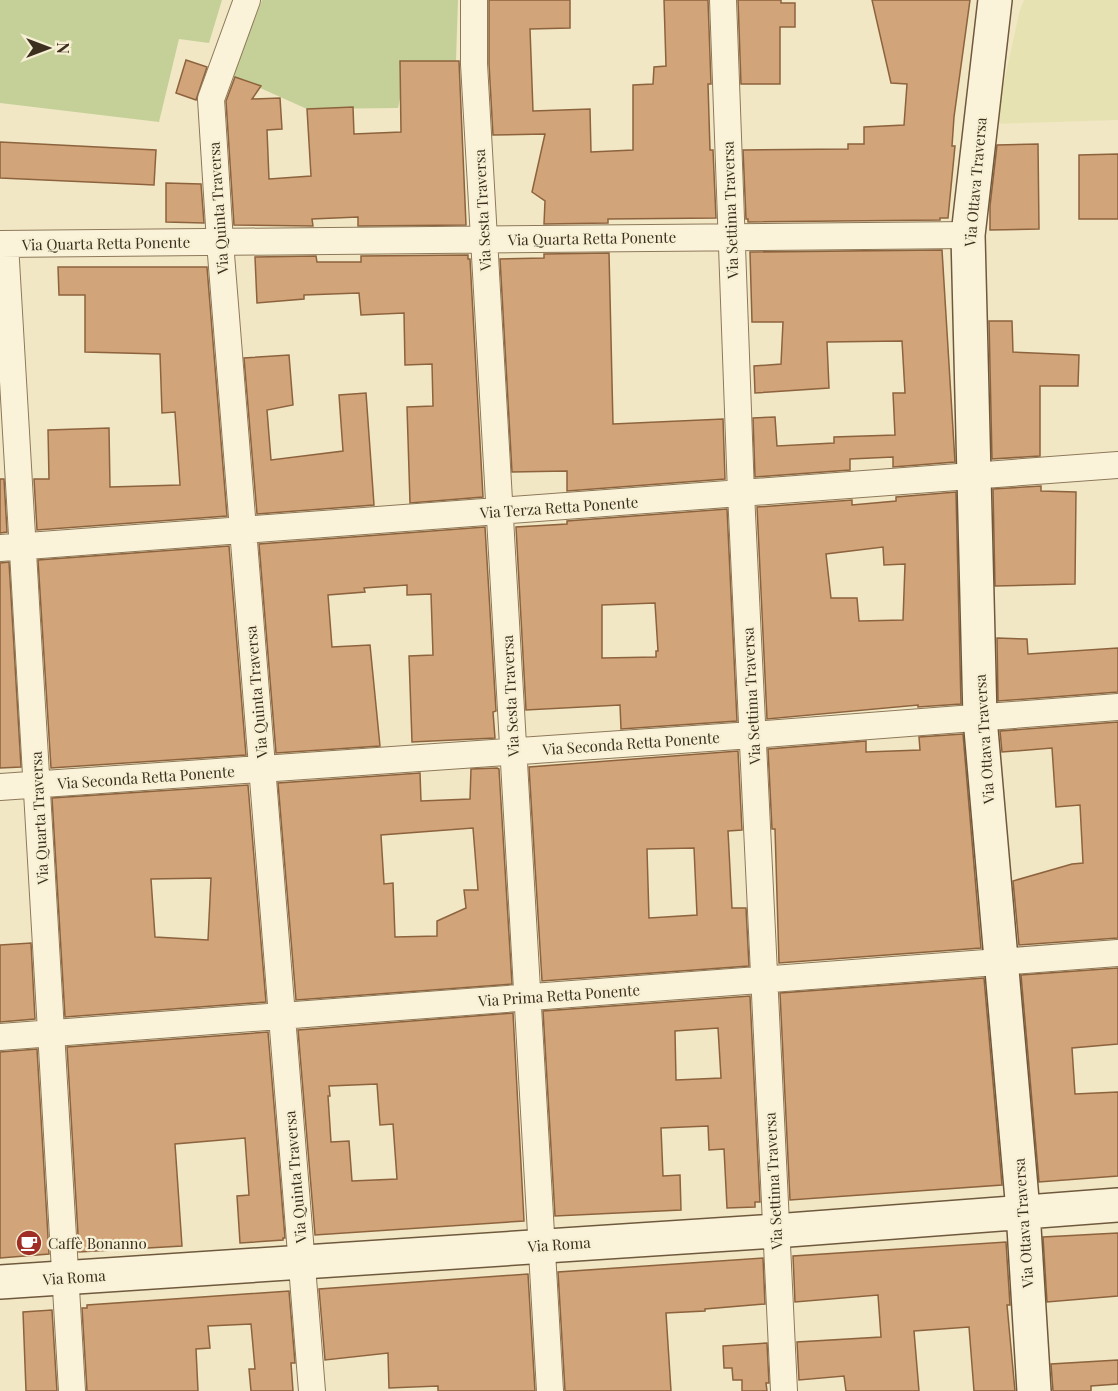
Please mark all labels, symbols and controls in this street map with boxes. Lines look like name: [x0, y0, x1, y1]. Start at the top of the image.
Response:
north arrow: [18, 18, 78, 78]
text: N: [53, 42, 74, 54]
street label: Via Ottava Traversa: [959, 116, 991, 249]
street label: Via Settima Traversa: [718, 140, 742, 280]
street label: Via Quinta Traversa: [203, 141, 233, 276]
street label: Via Sesta Traversa: [469, 148, 495, 272]
street label: Via Quarta Retta Ponente: [507, 227, 676, 249]
street label: Via Quarta Retta Ponente: [21, 232, 190, 254]
street label: Via Terza Retta Ponente: [478, 491, 639, 523]
street label: Via Quinta Traversa: [240, 625, 272, 760]
street label: Via Settima Traversa: [737, 626, 765, 766]
street label: Via Sesta Traversa: [497, 634, 523, 758]
street label: Via Ottava Traversa: [969, 673, 999, 805]
street label: Via Seconda Retta Ponente: [541, 727, 720, 759]
street label: Via Quarta Traversa: [25, 750, 53, 886]
street label: Via Seconda Retta Ponente: [56, 761, 235, 793]
street label: Via Prima Retta Ponente: [476, 979, 641, 1011]
street label: Via Quinta Traversa: [279, 1110, 311, 1245]
street label: Via Settima Traversa: [759, 1111, 787, 1251]
street label: Via Ottava Traversa: [1008, 1157, 1038, 1289]
cafe icon: Caffè Bonanno: [14, 1228, 44, 1258]
street label: Via Roma: [526, 1232, 592, 1256]
place label: Caffè Bonanno: [48, 1233, 147, 1253]
street label: Via Roma: [41, 1265, 107, 1289]

